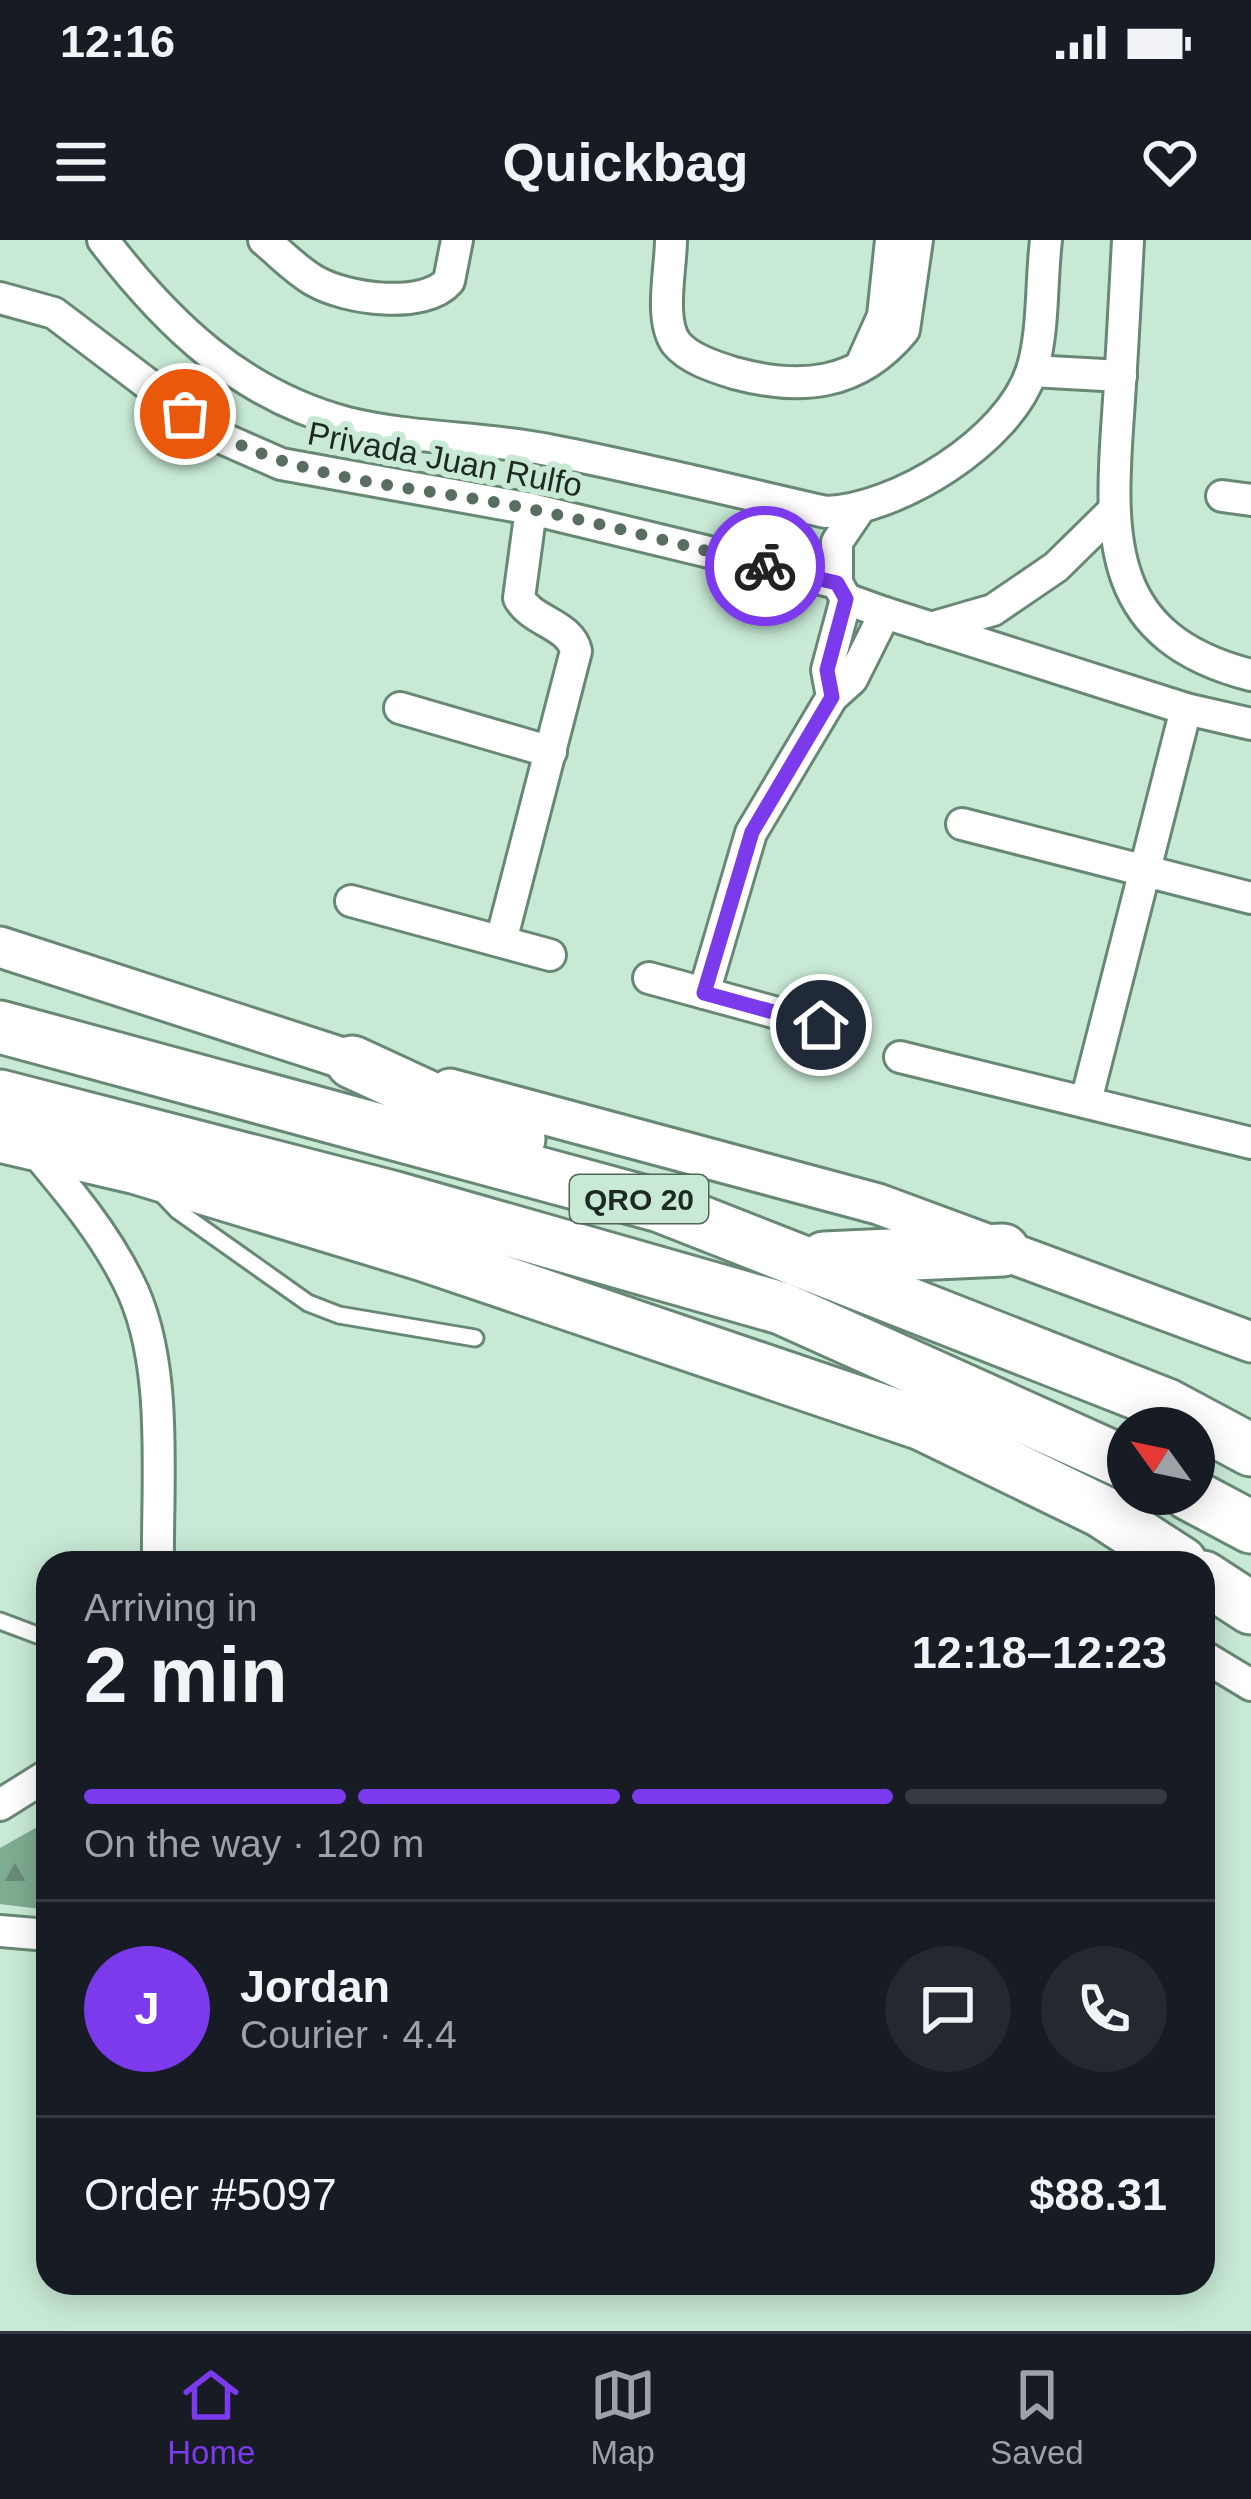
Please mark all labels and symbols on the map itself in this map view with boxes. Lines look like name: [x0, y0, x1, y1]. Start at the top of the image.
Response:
pin: [134, 363, 236, 465]
street label: Privada Juan Rulfo: [305, 414, 585, 504]
courier: [705, 506, 825, 626]
pin: [770, 974, 872, 1076]
road number: QRO 20: [570, 1175, 708, 1223]
north arrow: [1107, 1407, 1215, 1515]

